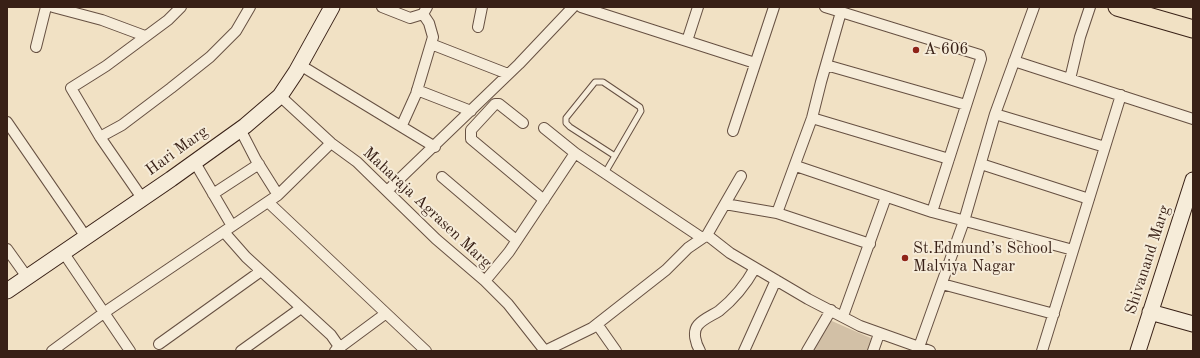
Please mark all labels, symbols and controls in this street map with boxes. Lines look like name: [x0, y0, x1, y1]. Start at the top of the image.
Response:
place label: A 606: [924, 40, 969, 60]
marker: A 606: [911, 45, 921, 55]
street label: Hari Marg: [142, 122, 212, 180]
street label: Maharaja Agrasen Marg: [359, 143, 495, 273]
street label: Shivanand Marg: [1121, 203, 1175, 317]
place label: St.Edmund’s School Malviya Nagar: [913, 239, 1052, 277]
marker: St.Edmund’s School Malviya Nagar: [900, 253, 910, 263]

